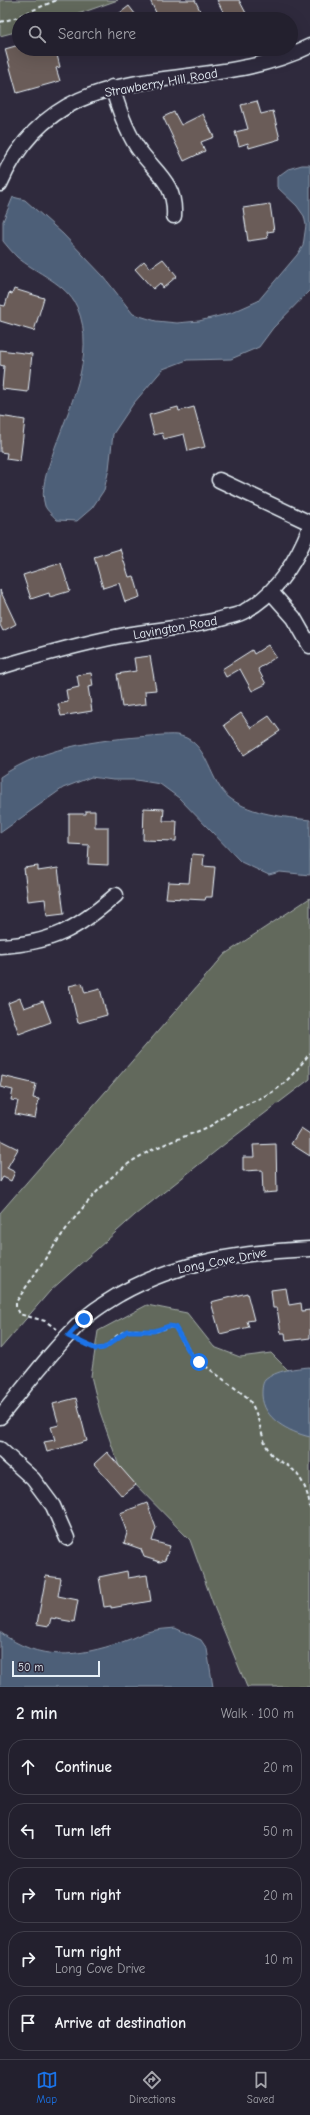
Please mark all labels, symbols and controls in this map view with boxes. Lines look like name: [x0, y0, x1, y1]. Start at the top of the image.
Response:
search box: [12, 12, 298, 56]
icon: search: [26, 23, 48, 45]
text: Search here: [58, 25, 136, 43]
street label: Strawberry Hill Road: [103, 65, 219, 100]
street label: Lavington Road: [132, 613, 218, 642]
street label: Long Cove Drive: [176, 1244, 268, 1276]
route end: [75, 1310, 93, 1328]
route start: [190, 1353, 208, 1371]
scale bar: [12, 1659, 100, 1678]
text: 50 m: [18, 1661, 43, 1674]
text: 2 min: [16, 1704, 57, 1723]
text: Walk · 100 m: [221, 1706, 294, 1721]
icon: ahead: [17, 1756, 39, 1778]
text: Continue: [55, 1758, 112, 1776]
text: 20 m: [263, 1760, 293, 1775]
icon: left: [17, 1820, 39, 1842]
text: Turn left: [55, 1822, 111, 1840]
text: 50 m: [263, 1824, 293, 1839]
icon: right: [17, 1884, 39, 1906]
text: Turn right: [55, 1886, 121, 1904]
text: 20 m: [263, 1888, 293, 1903]
text: Turn right: [55, 1943, 121, 1961]
icon: right: [17, 1948, 39, 1970]
text: 10 m: [265, 1952, 293, 1967]
text: Long Cove Drive: [55, 1961, 145, 1976]
icon: arrive: [17, 2012, 39, 2034]
text: Arrive at destination: [55, 2014, 186, 2032]
tab: Map: [36, 2069, 58, 2106]
tab: Directions: [129, 2069, 176, 2106]
tab: Saved: [247, 2069, 274, 2106]

